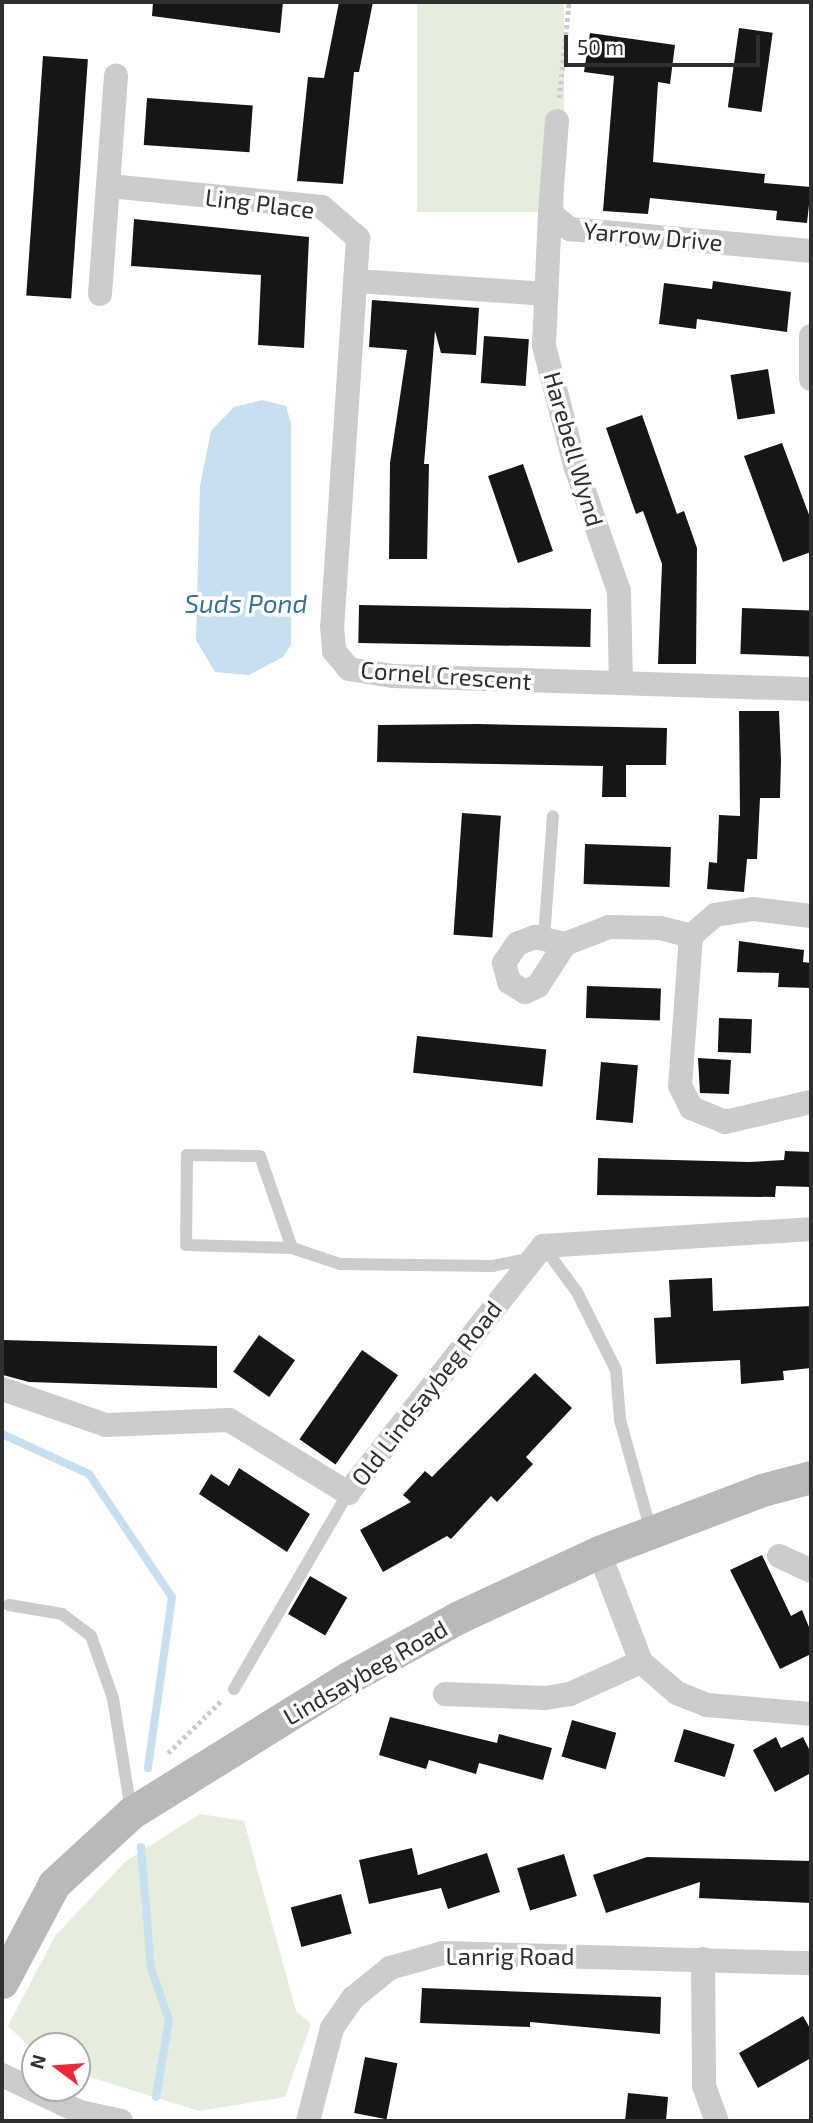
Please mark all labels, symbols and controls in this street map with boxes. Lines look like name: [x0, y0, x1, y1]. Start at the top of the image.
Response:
scale bar: [568, 21, 764, 65]
text: 50 m: [577, 34, 624, 59]
street label: Ling Place: [204, 182, 316, 224]
street label: Yarrow Drive: [582, 216, 724, 256]
street label: Harebell Wynd: [538, 368, 610, 530]
water label: Suds Pond: [185, 587, 307, 619]
street label: Cornel Crescent: [359, 655, 533, 695]
street label: Old Lindsaybeg Road: [345, 1295, 507, 1491]
street label: Lindsaybeg Road: [278, 1613, 452, 1731]
street label: Lanrig Road: [445, 1942, 575, 1970]
north arrow: [21, 2032, 91, 2102]
text: N: [24, 2052, 50, 2071]

